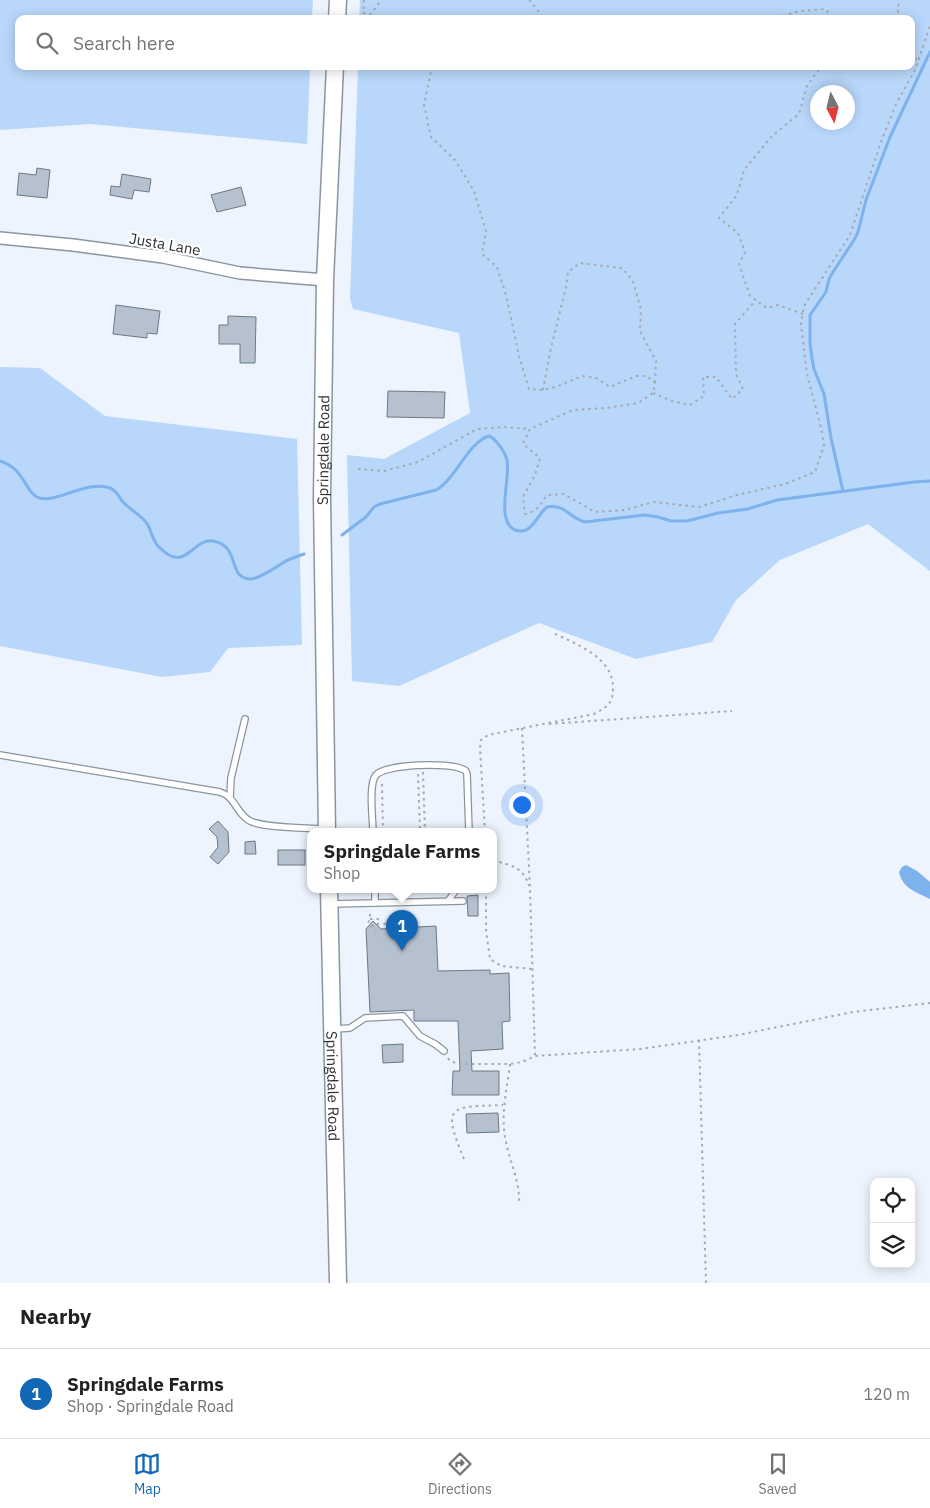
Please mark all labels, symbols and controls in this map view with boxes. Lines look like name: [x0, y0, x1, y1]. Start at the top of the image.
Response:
search box: [15, 15, 915, 70]
icon: search: [33, 29, 61, 57]
text: Search here: [73, 31, 175, 55]
north arrow: [810, 85, 855, 130]
street label: Justa Lane: [128, 228, 202, 260]
street label: Springdale Road: [312, 395, 333, 505]
your location: [509, 792, 535, 818]
popup: [307, 828, 497, 893]
text: Springdale Farms: [324, 839, 480, 863]
text: Shop: [324, 863, 360, 883]
pin: 1: [386, 910, 418, 951]
street label: Springdale Road: [323, 1031, 344, 1141]
map controls: [870, 1178, 915, 1268]
button: locate: [870, 1178, 915, 1223]
button: layers: [870, 1223, 915, 1268]
text: Nearby: [20, 1302, 91, 1330]
text: Springdale Farms: [67, 1372, 224, 1396]
text: 1: [31, 1384, 41, 1404]
text: 120 m: [863, 1384, 910, 1404]
text: Shop · Springdale Road: [67, 1396, 234, 1416]
tab: Map: [133, 1450, 161, 1498]
tab: Directions: [428, 1450, 492, 1498]
tab: Saved: [759, 1450, 797, 1498]

